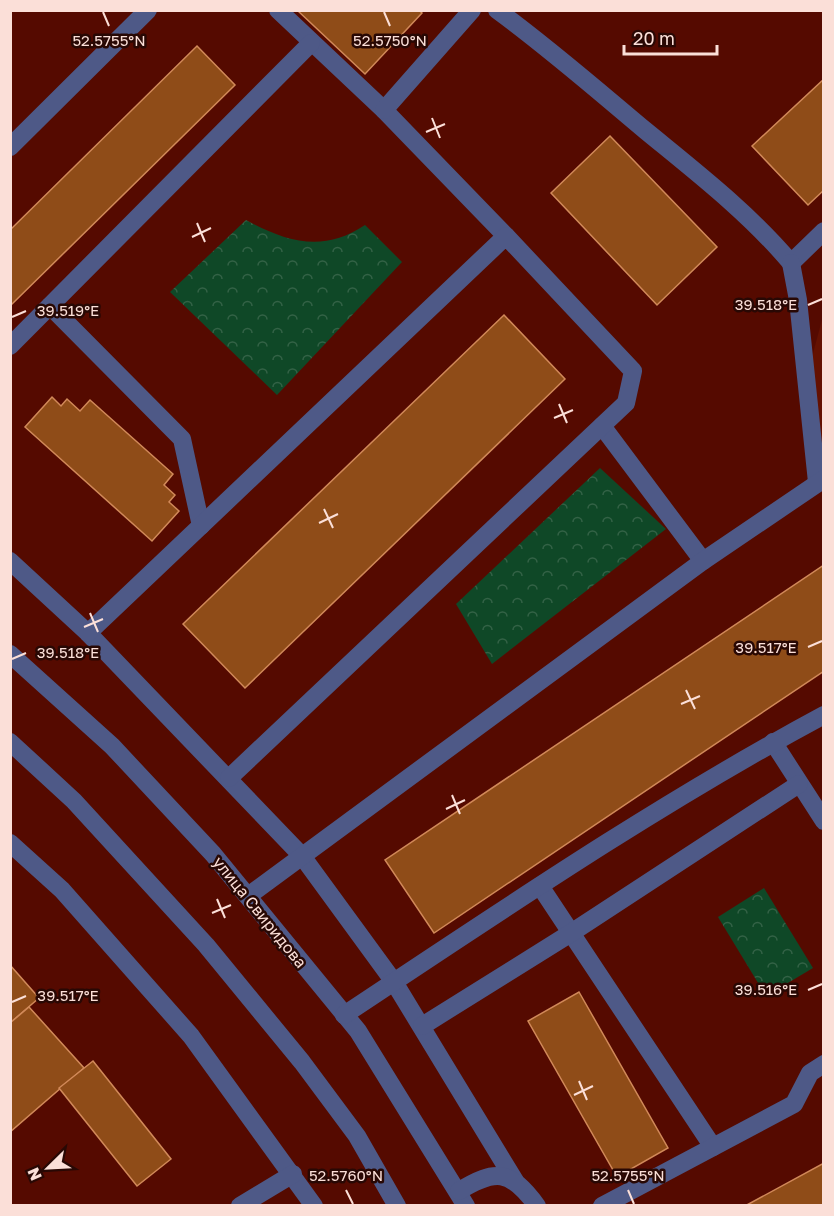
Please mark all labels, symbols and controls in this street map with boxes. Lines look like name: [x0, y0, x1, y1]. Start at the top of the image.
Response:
scale bar: [624, 18, 717, 56]
text: 20 m: [633, 27, 675, 49]
text: 52.5755°N: [72, 31, 146, 49]
text: 52.5750°N: [353, 31, 427, 49]
text: 39.518°E: [735, 295, 797, 313]
text: 39.519°E: [37, 301, 99, 319]
text: 39.517°E: [735, 638, 797, 656]
text: 39.518°E: [37, 643, 99, 661]
street label: улица Свиридова: [209, 852, 311, 972]
text: 39.516°E: [735, 980, 797, 998]
text: 39.517°E: [37, 986, 99, 1004]
north arrow: [18, 1138, 78, 1198]
text: N: [23, 1164, 46, 1184]
text: 52.5760°N: [309, 1166, 383, 1184]
text: 52.5755°N: [591, 1166, 665, 1184]

